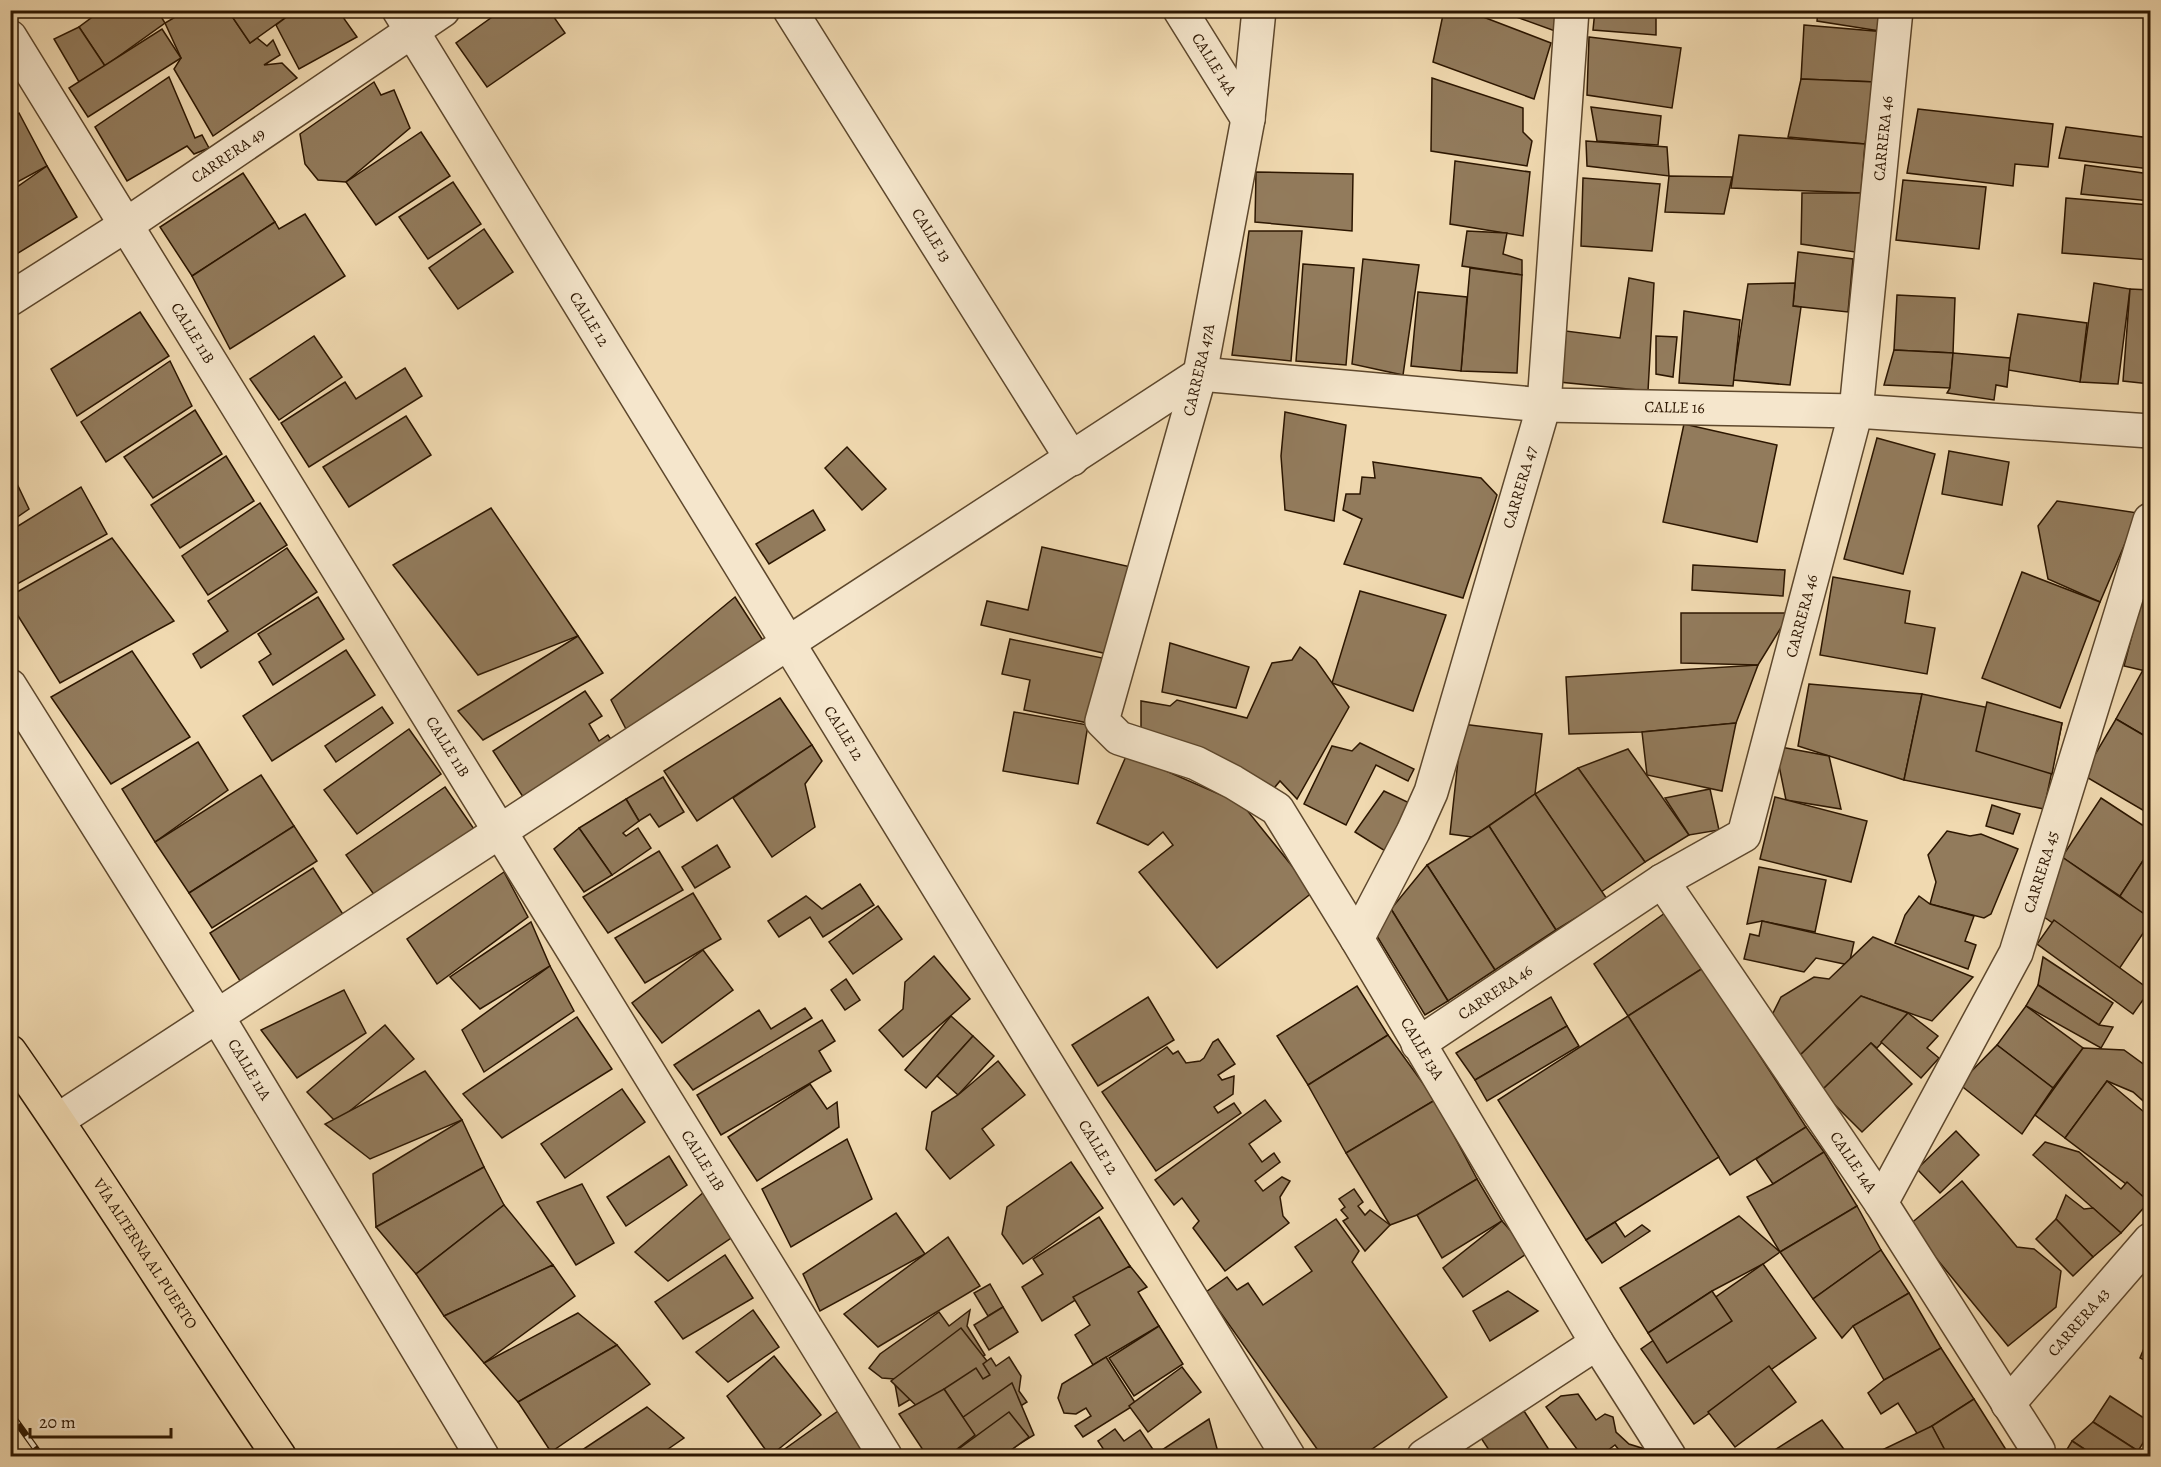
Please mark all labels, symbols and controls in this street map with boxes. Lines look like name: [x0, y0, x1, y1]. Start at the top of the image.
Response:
street label: CALLE 14A: [1186, 29, 1242, 100]
street label: CARRERA 46: [1868, 95, 1898, 182]
street label: CARRERA 49: [187, 123, 270, 189]
street label: CALLE 13: [906, 204, 957, 266]
street label: CALLE 12: [564, 288, 615, 351]
street label: CALLE 11B: [165, 298, 220, 368]
street label: CARRERA 47A: [1178, 321, 1220, 418]
street label: CALLE 16: [1644, 396, 1705, 419]
street label: CARRERA 47: [1498, 443, 1542, 531]
street label: CARRERA 46: [1780, 572, 1823, 660]
street label: CALLE 12: [818, 702, 869, 765]
street label: CALLE 11B: [420, 712, 475, 782]
street label: CARRERA 45: [2018, 828, 2064, 916]
street label: CARRERA 46: [1454, 959, 1537, 1025]
street label: CALLE 13A: [1395, 1013, 1450, 1085]
street label: CALLE 11A: [222, 1035, 277, 1105]
street label: CALLE 12: [1073, 1116, 1124, 1179]
street label: CALLE 11B: [676, 1126, 730, 1195]
street label: CALLE 14A: [1825, 1127, 1882, 1198]
street label: VÍA ALTERNA AL PUERTO: [87, 1173, 203, 1334]
street label: CARRERA 43: [2043, 1283, 2115, 1362]
scale bar: [30, 1401, 171, 1439]
text: 20 m: [39, 1410, 76, 1434]

